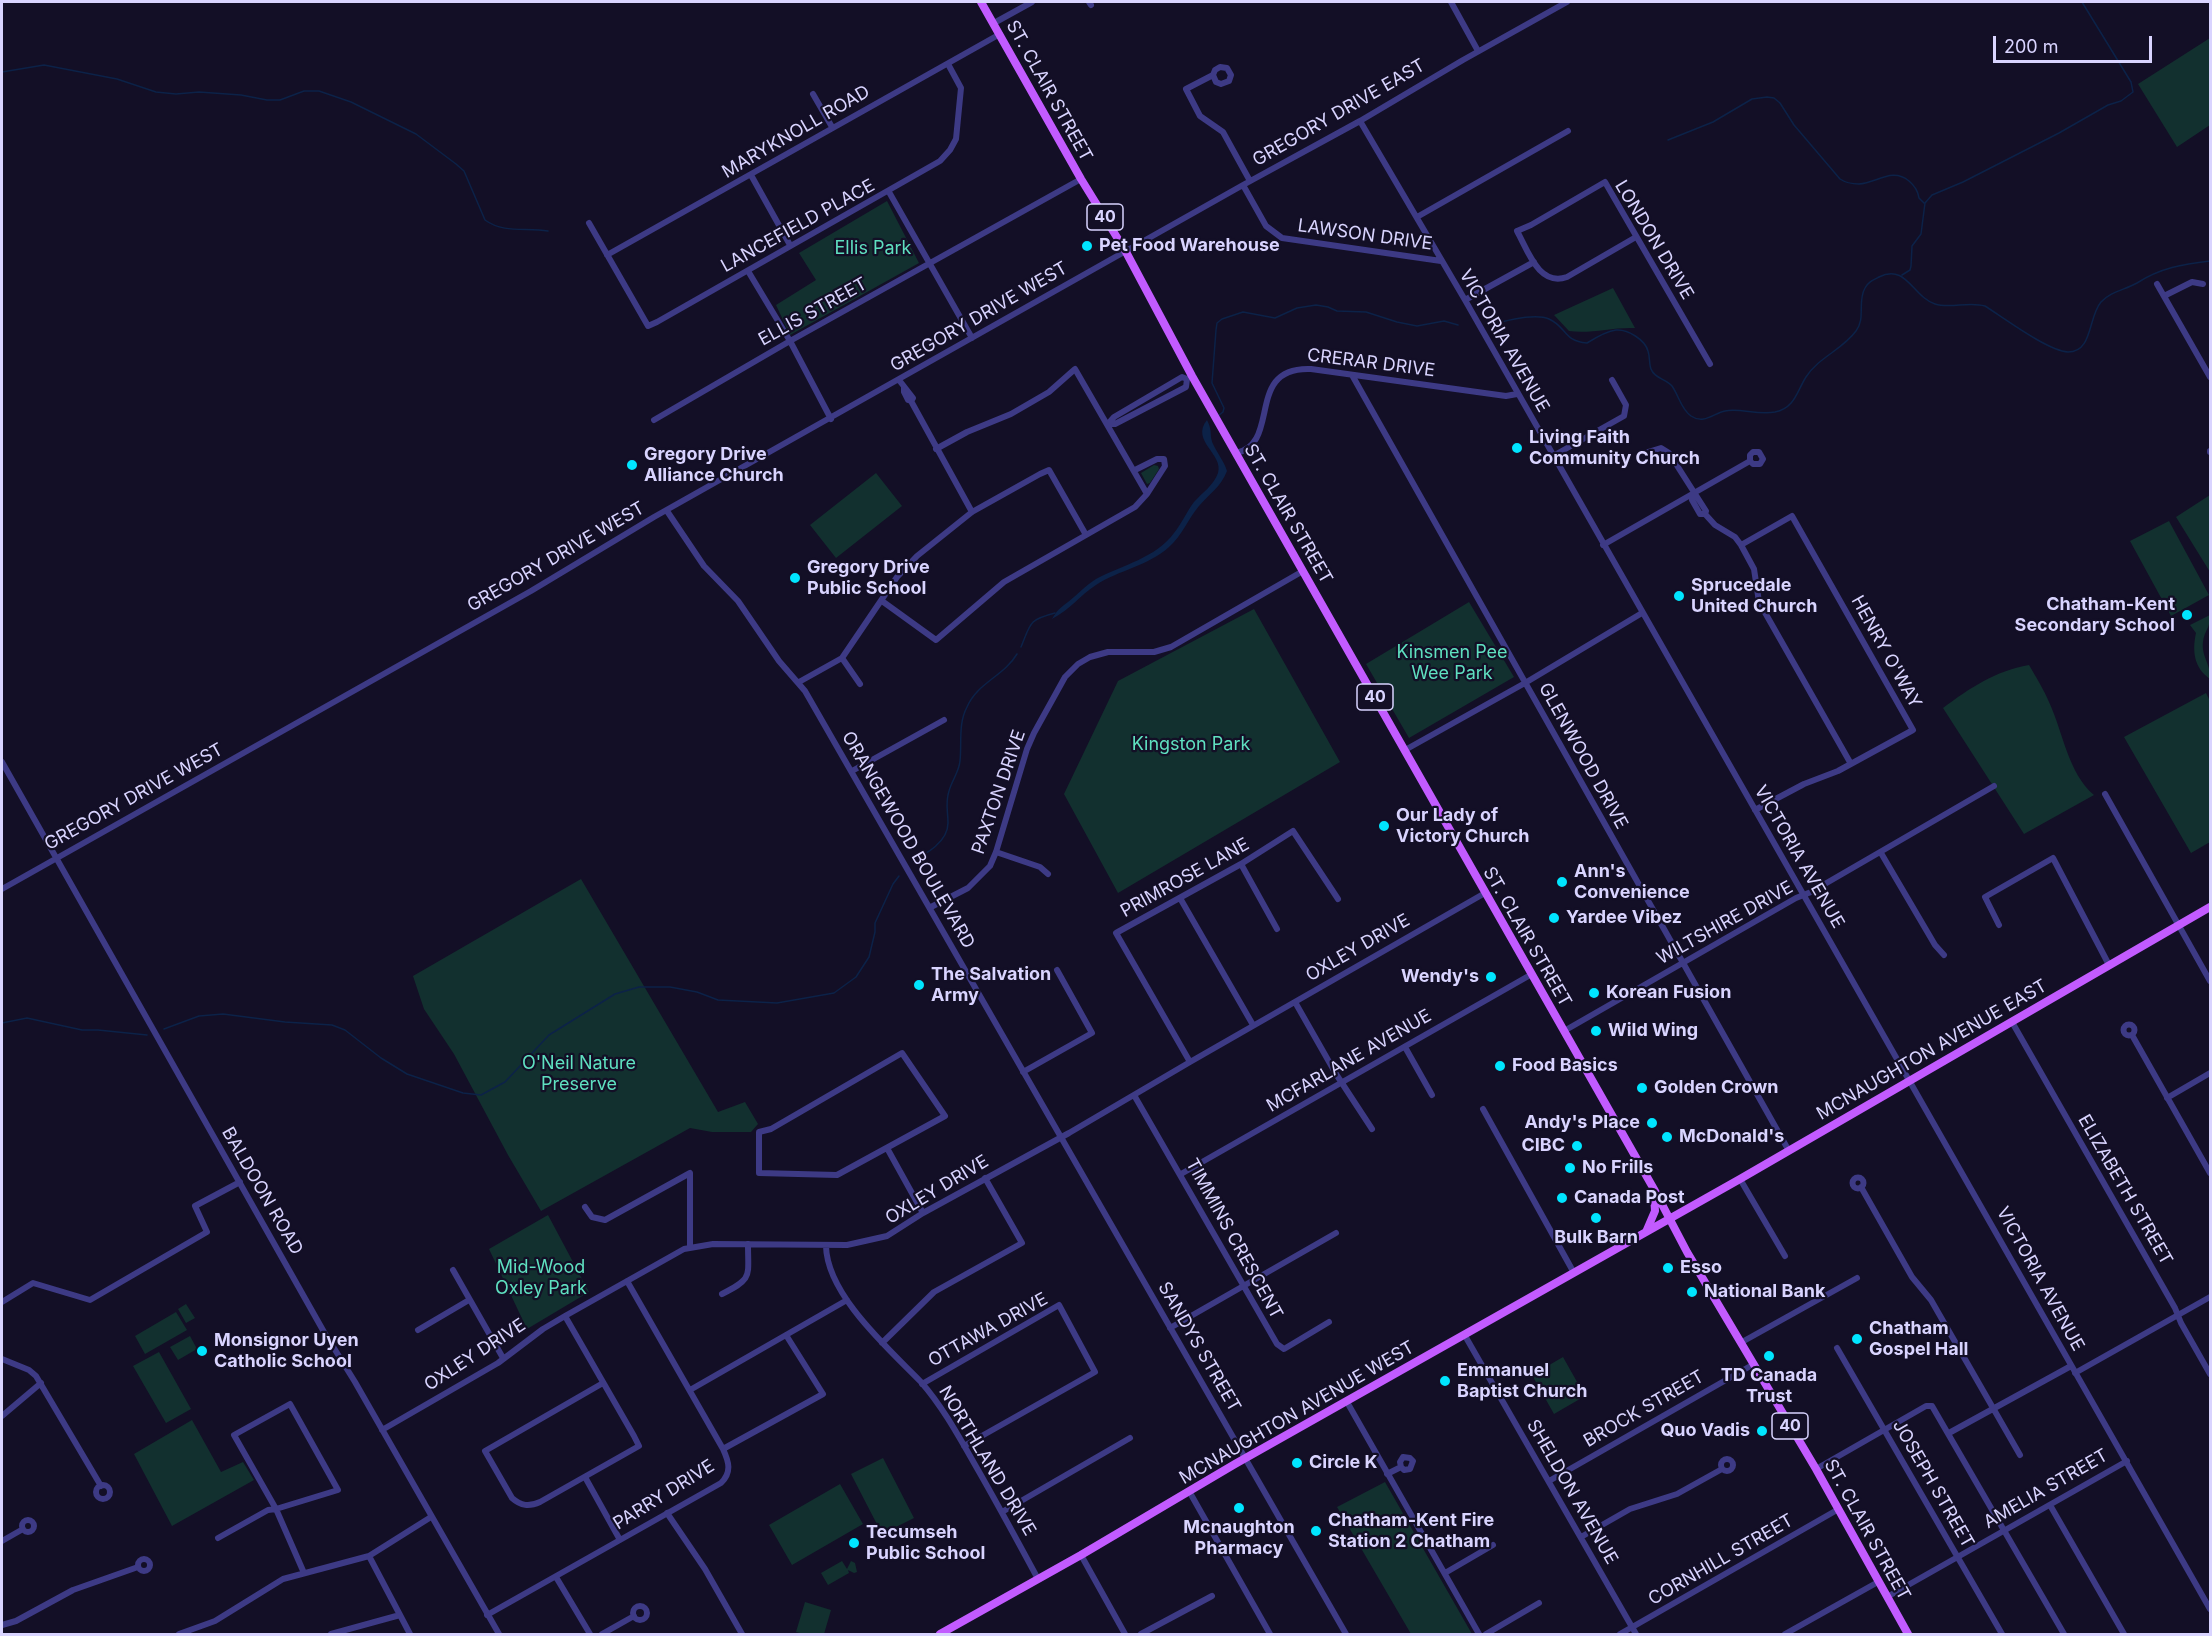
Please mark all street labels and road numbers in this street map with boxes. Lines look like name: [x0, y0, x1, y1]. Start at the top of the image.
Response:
street label: ST. CLAIR STREET: [1001, 17, 1097, 165]
street label: GREGORY DRIVE EAST: [1249, 55, 1429, 171]
street label: MARYKNOLL ROAD: [718, 81, 874, 183]
street label: LANCEFIELD PLACE: [718, 175, 878, 277]
street label: LONDON DRIVE: [1610, 177, 1698, 303]
road number: 40: [1087, 204, 1123, 230]
street label: LAWSON DRIVE: [1296, 215, 1434, 255]
street label: GREGORY DRIVE WEST: [887, 257, 1071, 377]
street label: VICTORIA AVENUE: [1454, 266, 1554, 416]
street label: ELLIS STREET: [755, 273, 871, 351]
street label: CRERAR DRIVE: [1306, 344, 1436, 382]
street label: ST. CLAIR STREET: [1239, 440, 1337, 588]
street label: GREGORY DRIVE WEST: [464, 497, 648, 617]
street label: HENRY O'WAY: [1846, 592, 1926, 712]
street label: GLENWOOD DRIVE: [1534, 679, 1632, 833]
road number: 40: [1357, 684, 1393, 710]
street label: PAXTON DRIVE: [968, 727, 1030, 857]
street label: ORANGEWOOD BOULEVARD: [837, 728, 979, 952]
street label: GREGORY DRIVE WEST: [41, 739, 227, 855]
street label: VICTORIA AVENUE: [1749, 782, 1849, 932]
street label: PRIMROSE LANE: [1117, 834, 1253, 922]
street label: ST. CLAIR STREET: [1478, 863, 1576, 1011]
street label: WILTSHIRE DRIVE: [1653, 877, 1797, 969]
street label: OXLEY DRIVE: [1302, 910, 1414, 986]
street label: MCNAUGHTON AVENUE EAST: [1813, 975, 2051, 1125]
street label: MCFARLANE AVENUE: [1263, 1005, 1435, 1117]
street label: ELIZABETH STREET: [2073, 1111, 2177, 1269]
street label: BALDOON ROAD: [217, 1123, 307, 1259]
street label: OXLEY DRIVE: [882, 1151, 992, 1229]
street label: TIMMINS CRESCENT: [1181, 1155, 1287, 1323]
street label: VICTORIA AVENUE: [1991, 1203, 2089, 1355]
street label: SANDYS STREET: [1153, 1278, 1245, 1416]
street label: OTTAWA DRIVE: [925, 1288, 1051, 1372]
street label: OXLEY DRIVE: [420, 1314, 530, 1396]
street label: MCNAUGHTON AVENUE WEST: [1176, 1337, 1418, 1489]
street label: BROCK STREET: [1580, 1366, 1708, 1452]
street label: NORTHLAND DRIVE: [934, 1382, 1040, 1540]
road number: 40: [1772, 1413, 1808, 1439]
street label: SHELDON AVENUE: [1522, 1416, 1622, 1568]
street label: JOSEPH STREET: [1888, 1416, 1978, 1552]
street label: AMELIA STREET: [1980, 1445, 2112, 1533]
street label: PARRY DRIVE: [609, 1455, 719, 1535]
street label: ST. CLAIR STREET: [1819, 1456, 1915, 1604]
street label: CORNHILL STREET: [1645, 1510, 1797, 1610]

